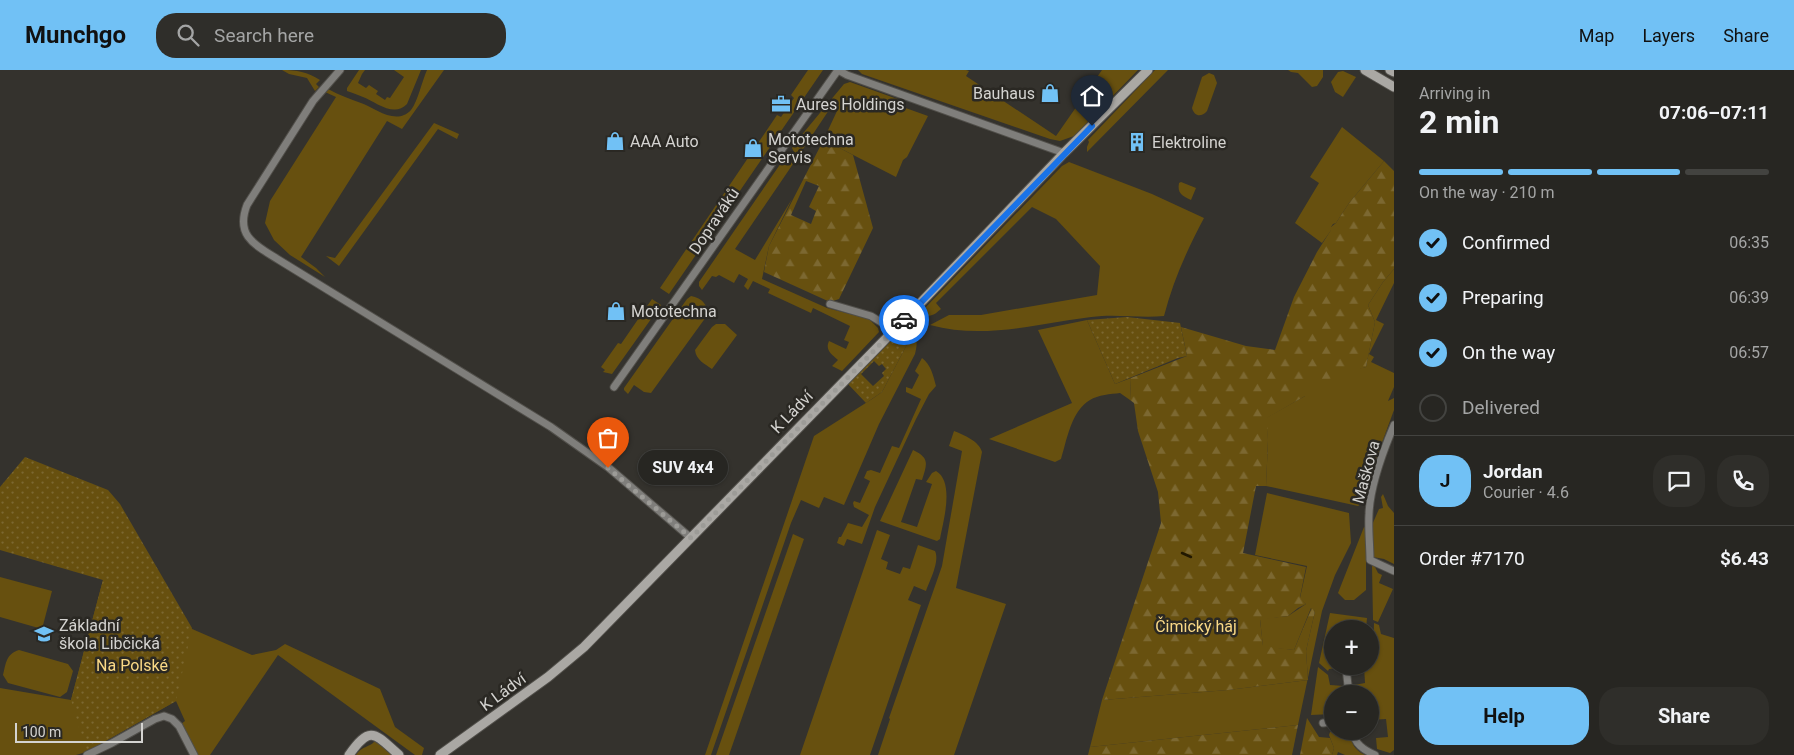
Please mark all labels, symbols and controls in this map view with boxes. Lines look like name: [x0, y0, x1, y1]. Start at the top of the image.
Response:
search box: [156, 13, 506, 58]
text: Munchgo: [25, 21, 126, 49]
icon: search: [174, 21, 202, 49]
text: Search here: [214, 24, 314, 47]
text: Map: [1579, 25, 1614, 46]
text: Layers: [1642, 25, 1695, 46]
text: Share: [1723, 25, 1769, 46]
pin: [1071, 75, 1113, 126]
shop icon: Bauhaus: [1039, 82, 1061, 104]
icon: home: [1078, 82, 1106, 110]
place label: Bauhaus: [973, 84, 1035, 103]
text: Arriving in: [1419, 84, 1490, 103]
office icon: Aures Holdings: [770, 93, 792, 115]
place label: Aures Holdings: [796, 95, 905, 114]
text: 07:06–07:11: [1659, 101, 1769, 124]
text: 2 min: [1419, 103, 1499, 141]
shop icon: AAA Auto: [604, 130, 626, 152]
place label: Mototechna Servis: [768, 130, 854, 167]
building icon: Elektroline: [1126, 131, 1148, 153]
place label: AAA Auto: [630, 132, 699, 151]
place label: Elektroline: [1152, 133, 1226, 152]
shop icon: Mototechna Servis: [742, 137, 764, 159]
text: On the way · 210 m: [1419, 183, 1555, 202]
street label: Dopraváků: [685, 184, 743, 258]
icon: check: [1419, 229, 1447, 257]
text: Confirmed: [1462, 231, 1550, 254]
text: 06:35: [1729, 233, 1769, 252]
icon: check: [1419, 284, 1447, 312]
text: Preparing: [1462, 286, 1544, 309]
text: 06:39: [1729, 288, 1769, 307]
courier: [879, 295, 929, 345]
shop icon: Mototechna: [605, 300, 627, 322]
place label: Mototechna: [631, 302, 717, 321]
icon: car: [890, 306, 918, 334]
icon: check: [1419, 339, 1447, 367]
text: On the way: [1462, 341, 1555, 364]
text: 06:57: [1729, 343, 1769, 362]
street label: K Ládví: [767, 386, 818, 437]
text: Delivered: [1462, 396, 1540, 419]
pin: [587, 417, 629, 468]
icon: bag: [594, 424, 622, 452]
street label: Maškova: [1348, 438, 1384, 506]
callout: SUV 4x4: [638, 450, 728, 486]
button: chat: [1653, 455, 1705, 507]
button: phone: [1717, 455, 1769, 507]
text: SUV 4x4: [652, 458, 714, 477]
text: Jordan: [1483, 460, 1543, 483]
text: J: [1440, 469, 1450, 492]
text: Courier · 4.6: [1483, 483, 1569, 502]
text: Order #7170: [1419, 547, 1525, 570]
text: $6.43: [1720, 547, 1769, 570]
place label: Základní škola Libčická: [59, 616, 160, 653]
park label: Čimický háj: [1155, 616, 1237, 636]
map controls: [1324, 620, 1379, 740]
button: +: [1324, 620, 1379, 675]
school or university icon: Základní škola Libčická: [33, 623, 55, 645]
park label: Na Polské: [96, 656, 168, 675]
street label: K Ládví: [476, 668, 530, 715]
button: −: [1324, 685, 1379, 740]
button: Help: [1419, 687, 1589, 745]
button: Share: [1599, 687, 1769, 745]
scale bar: [15, 720, 142, 743]
text: 100 m: [22, 724, 61, 740]

